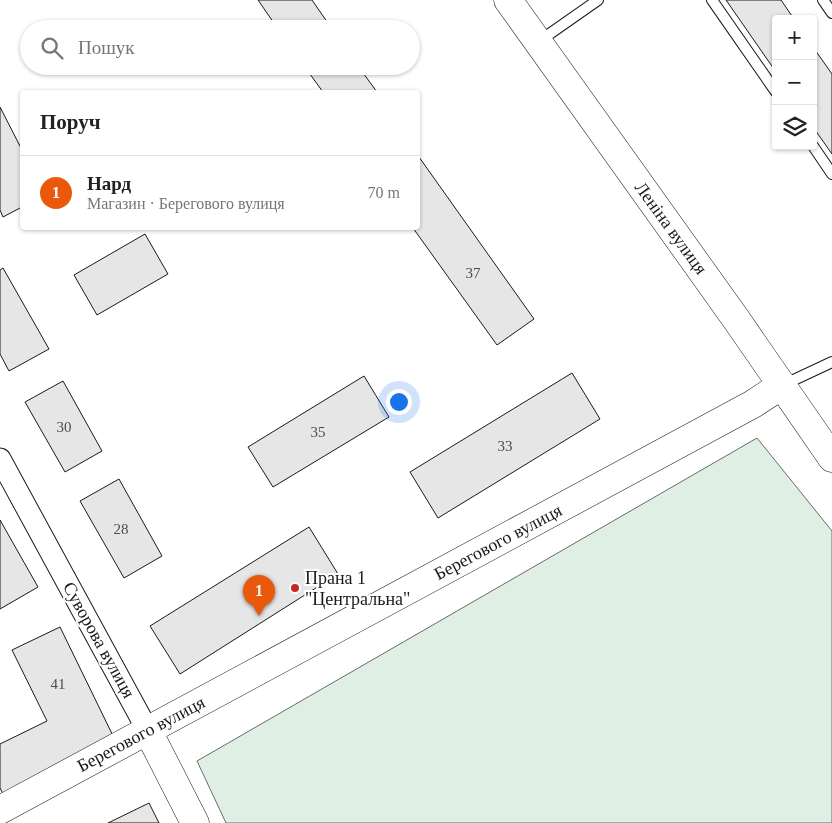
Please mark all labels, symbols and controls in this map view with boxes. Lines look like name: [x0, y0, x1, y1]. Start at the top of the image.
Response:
map controls: [772, 15, 817, 150]
button: +: [772, 15, 817, 60]
search box: [20, 20, 420, 75]
icon: search: [38, 34, 66, 62]
text: Пошук: [78, 37, 135, 58]
button: −: [772, 60, 817, 105]
button: layers: [772, 105, 817, 150]
text: Поруч: [40, 110, 101, 134]
text: Нард: [87, 173, 131, 194]
street label: Леніна вулиця: [631, 178, 711, 278]
text: 1: [52, 184, 60, 201]
text: 70 m: [368, 184, 400, 201]
text: Магазин · Берегового вулиця: [87, 195, 285, 212]
house number: 37: [466, 265, 481, 281]
your location: [386, 389, 412, 415]
house number: 30: [57, 419, 72, 435]
house number: 35: [311, 424, 326, 440]
house number: 33: [498, 438, 513, 454]
street label: Берегового вулиця: [431, 500, 565, 584]
house number: 28: [114, 521, 129, 537]
place label: Прана 1 "Центральна": [305, 568, 410, 609]
pin: 1: [243, 575, 275, 616]
street label: Суворова вулиця: [59, 579, 139, 701]
marker: Прана 1 "Центральна": [289, 582, 301, 594]
house number: 41: [51, 676, 66, 692]
street label: Берегового вулиця: [74, 692, 208, 776]

